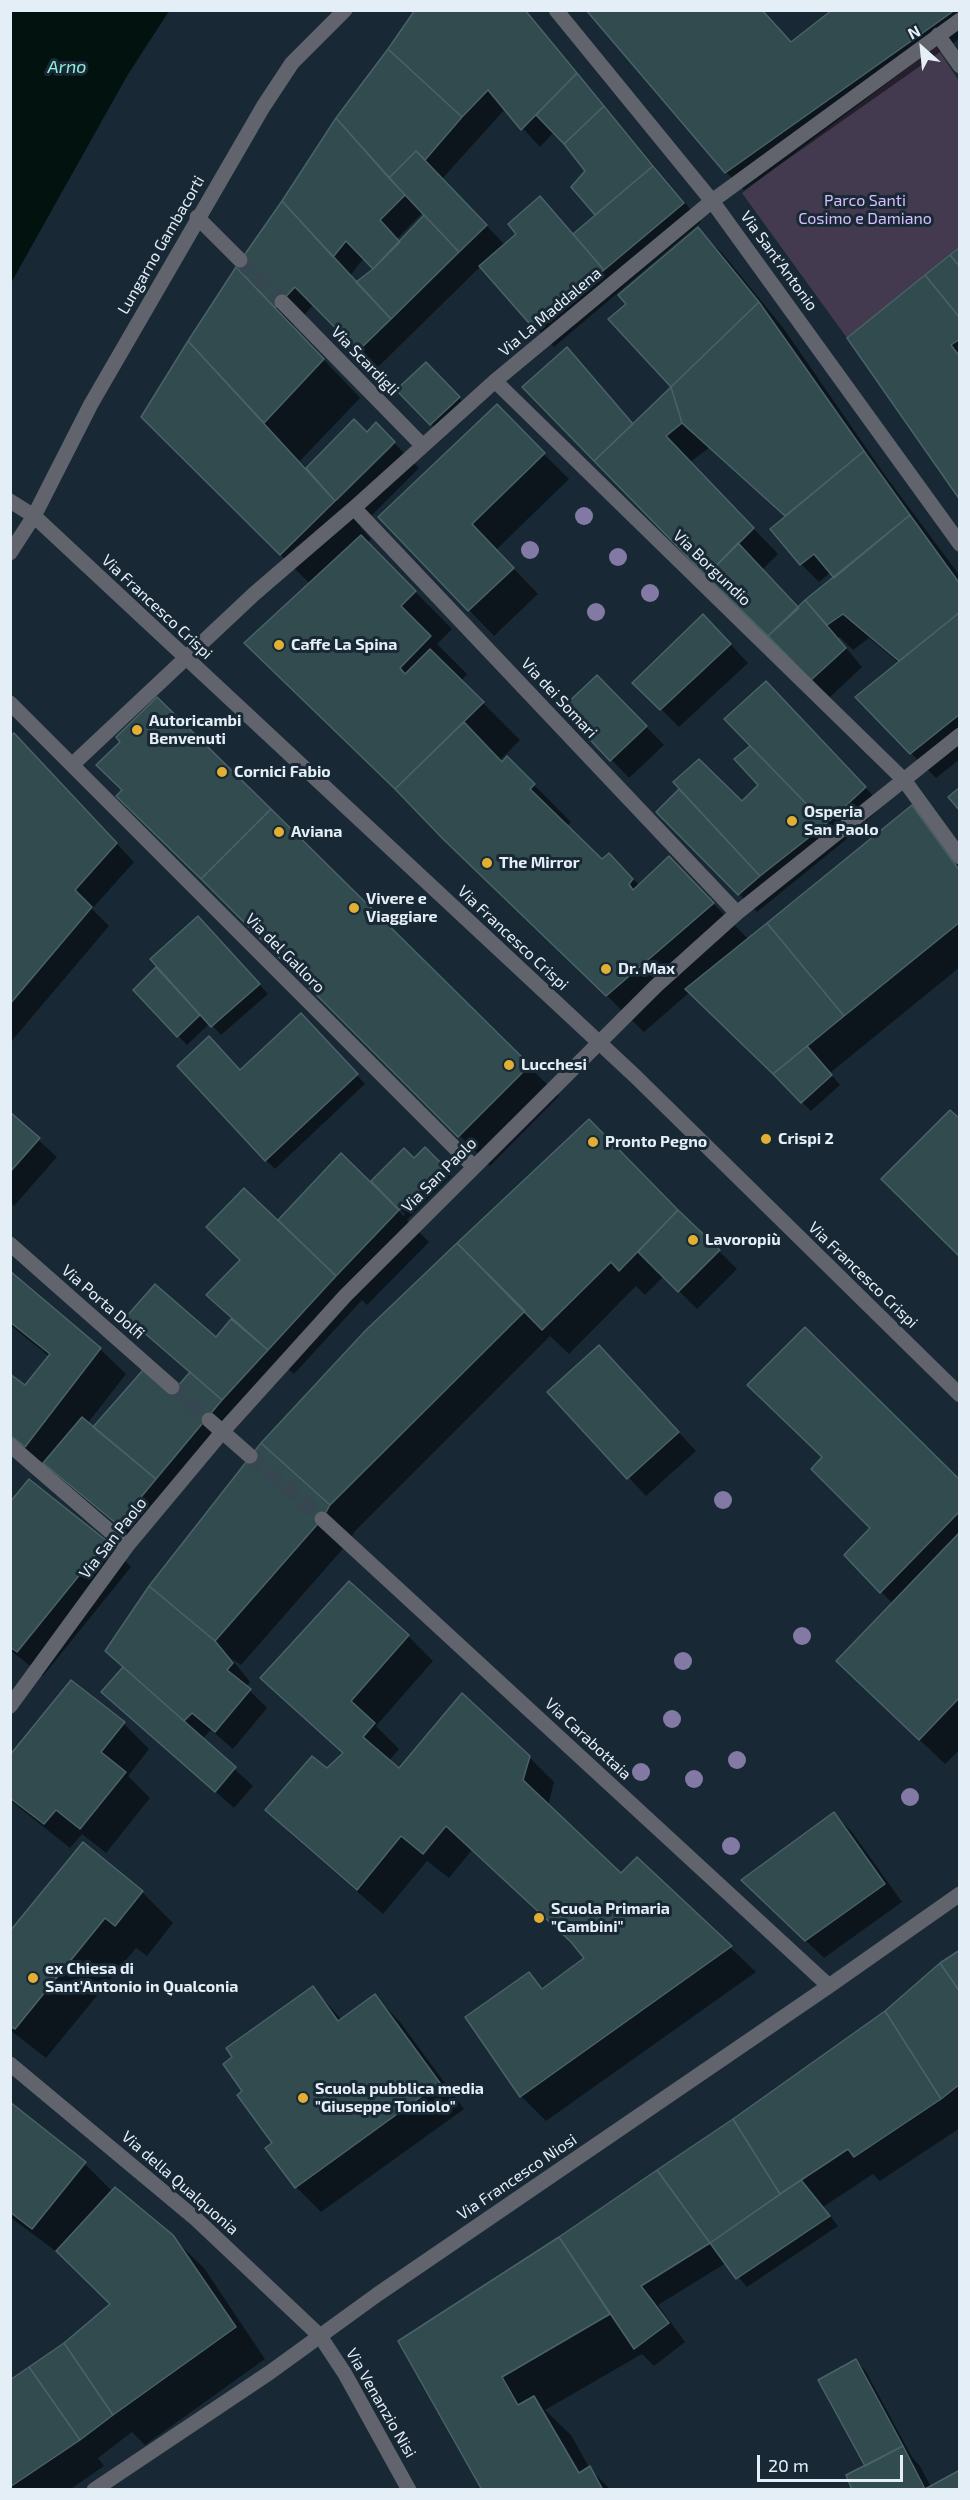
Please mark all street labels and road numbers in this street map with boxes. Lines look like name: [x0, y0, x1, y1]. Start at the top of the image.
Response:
street label: Lungarno Gambacorti: [114, 172, 208, 318]
street label: Via Sant'Antonio: [736, 207, 822, 315]
street label: Via La Maddalena: [495, 264, 605, 360]
street label: Via Scardigli: [327, 322, 403, 400]
street label: Via Borgundio: [669, 526, 755, 610]
street label: Via Francesco Crispi: [98, 551, 216, 663]
street label: Via dei Somari: [517, 654, 601, 742]
street label: Via Francesco Crispi: [454, 882, 572, 994]
street label: Via del Galloro: [241, 909, 329, 997]
street label: Via San Paolo: [398, 1134, 480, 1216]
street label: Via Francesco Crispi: [804, 1218, 922, 1332]
street label: Via Porta Dolfi: [58, 1261, 148, 1343]
street label: Via San Paolo: [75, 1494, 151, 1582]
street label: Via Carabottaia: [541, 1694, 635, 1784]
street label: Via della Qualquonia: [118, 2127, 242, 2239]
street label: Via Francesco Niosi: [454, 2130, 580, 2224]
street label: Via Venanzio Nisi: [342, 2345, 420, 2461]

